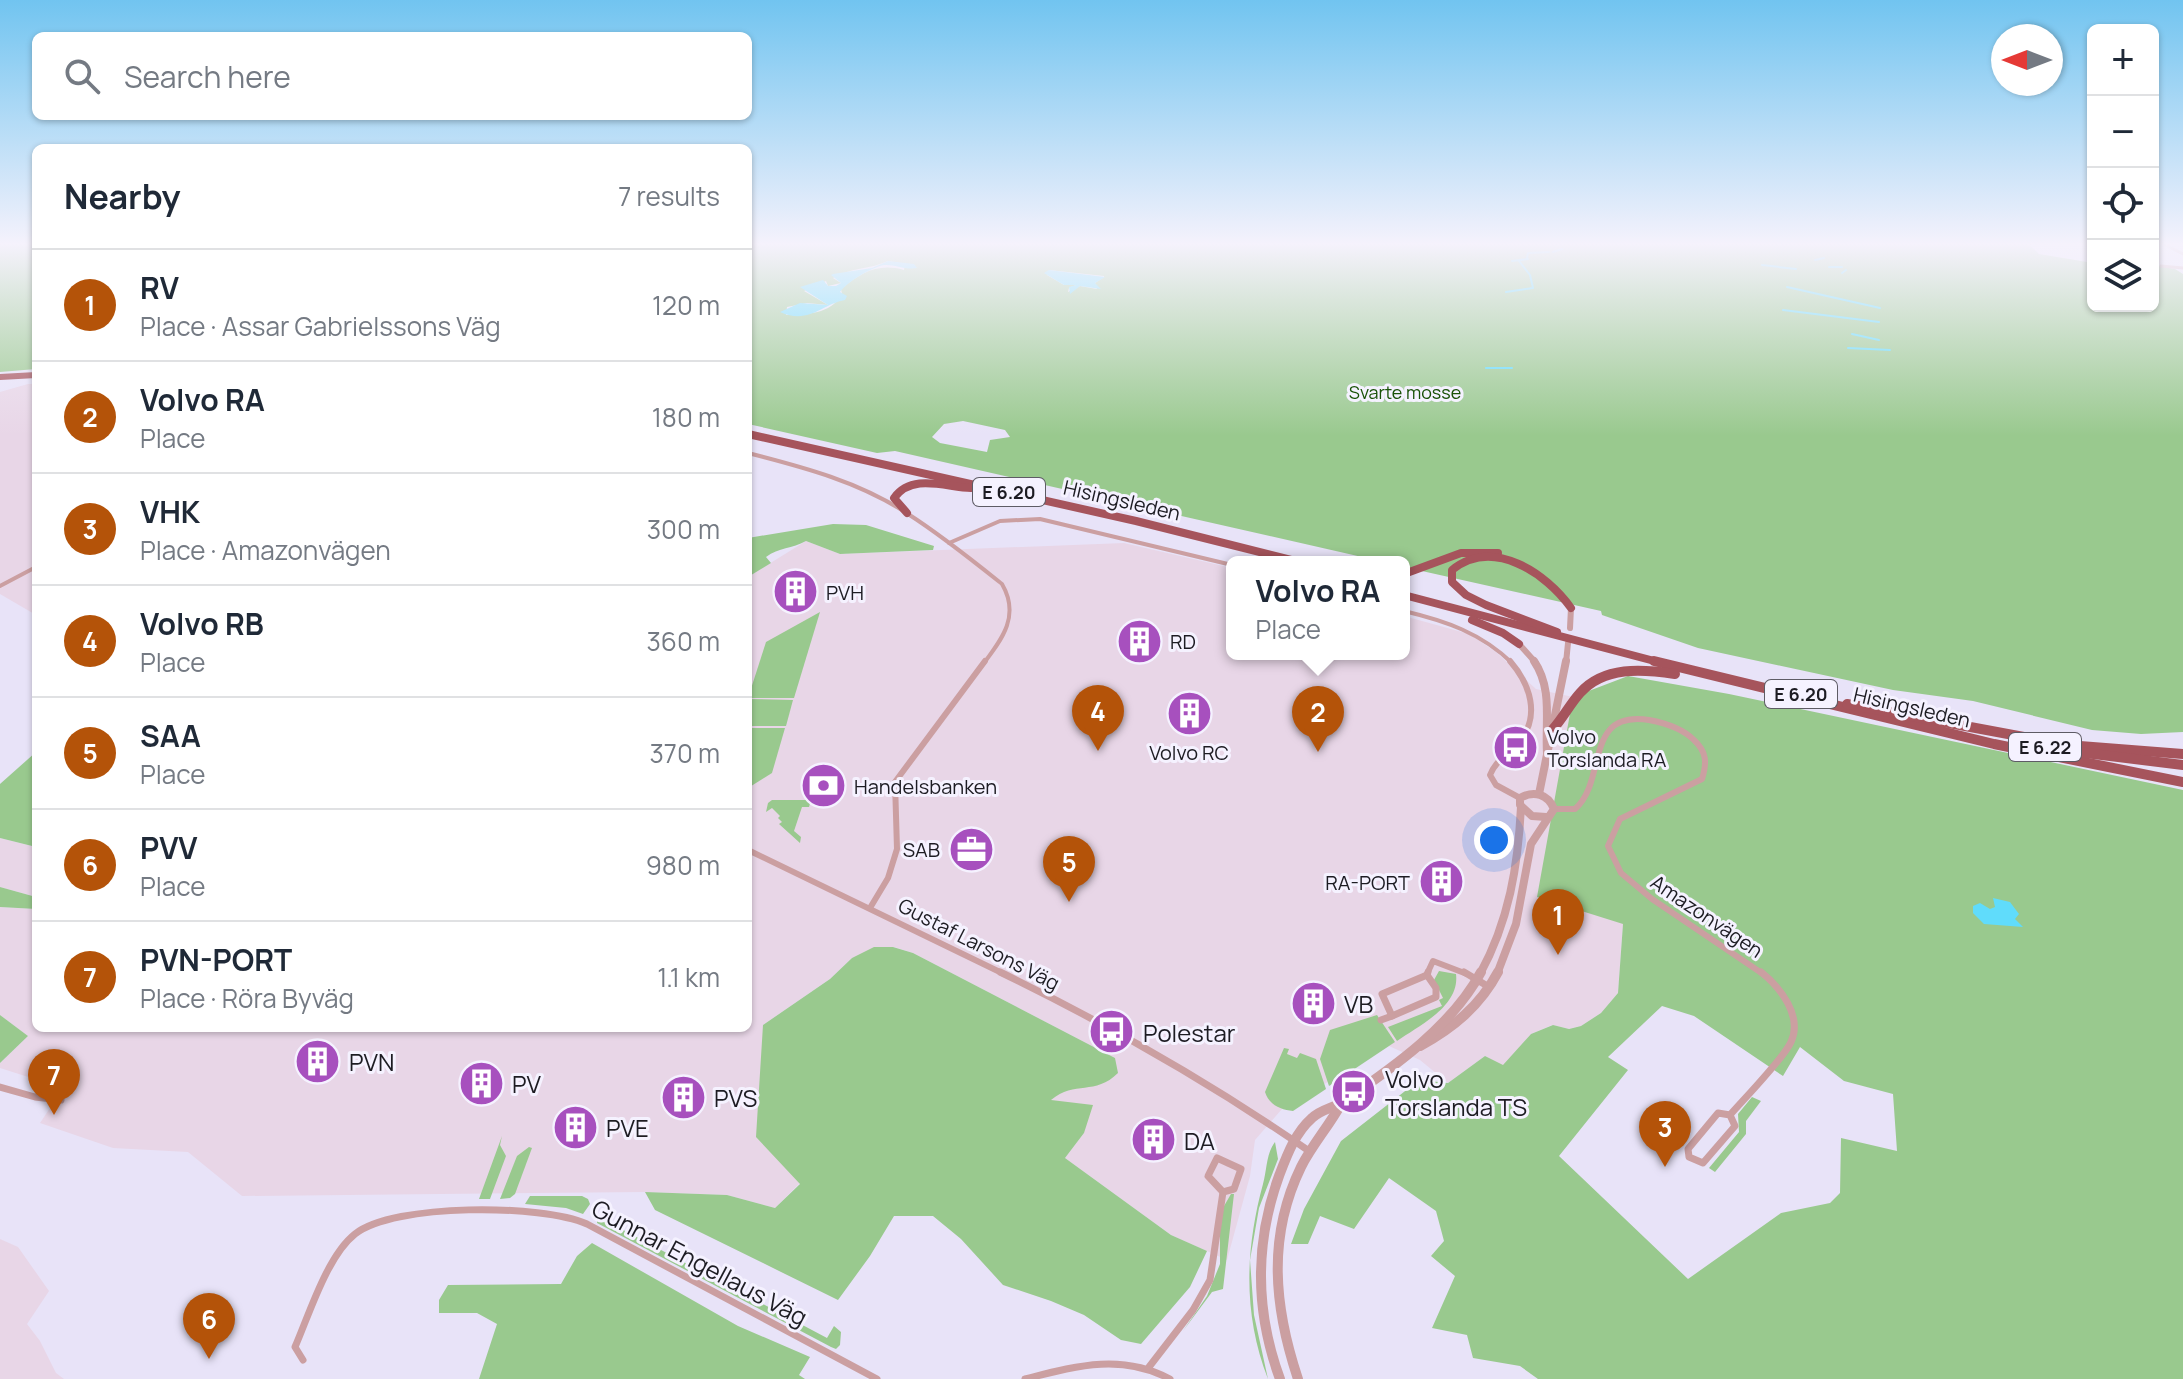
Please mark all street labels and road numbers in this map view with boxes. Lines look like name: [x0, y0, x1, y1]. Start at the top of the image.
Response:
street label: Hisingsleden: [1061, 473, 1183, 527]
road number: E 6.20: [973, 478, 1045, 506]
road number: E 6.20: [1765, 680, 1837, 708]
street label: Hisingsleden: [1851, 680, 1973, 734]
road number: E 6.22: [2009, 733, 2081, 761]
street label: Amazonvägen: [1646, 868, 1768, 964]
street label: Gustaf Larsons Väg: [894, 892, 1064, 996]
street label: Gunnar Engellaus Väg: [586, 1191, 814, 1333]

